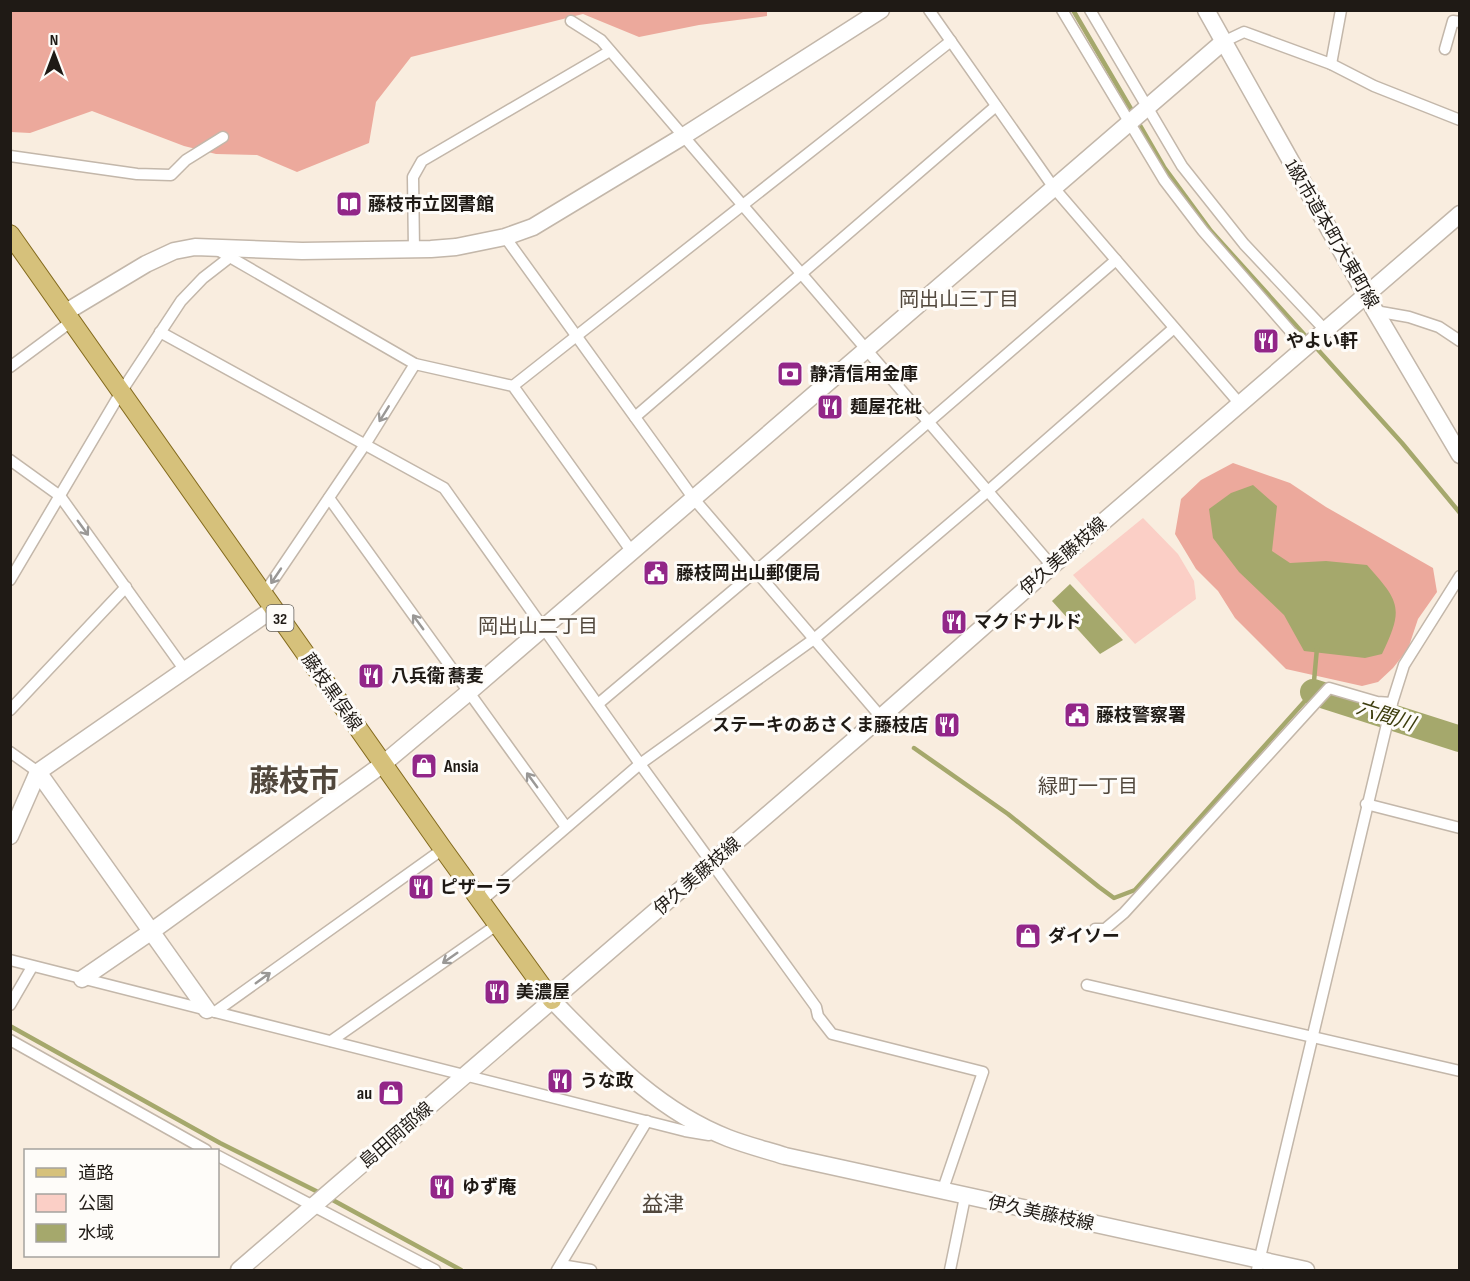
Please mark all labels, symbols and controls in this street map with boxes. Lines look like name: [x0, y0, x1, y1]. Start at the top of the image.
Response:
north arrow: [24, 24, 84, 84]
text: N: [50, 31, 58, 50]
street label: 1級市道本町大東町線: [1280, 156, 1383, 312]
library icon: 藤枝市立図書館: [334, 189, 364, 219]
place label: 藤枝市立図書館: [368, 194, 494, 215]
district label: 岡出山三丁目: [899, 288, 1019, 312]
restaurant icon: やよい軒: [1251, 326, 1281, 356]
place label: やよい軒: [1286, 331, 1358, 352]
bank icon: 静清信用金庫: [775, 359, 805, 389]
place label: 静清信用金庫: [810, 364, 918, 385]
restaurant icon: 麺屋花枇: [815, 392, 845, 422]
place label: 麺屋花枇: [850, 397, 922, 418]
one-way arrow: [378, 405, 390, 422]
street label: 伊久美藤枝線: [1016, 513, 1111, 600]
one-way arrow: [77, 519, 89, 535]
public building icon: 藤枝岡出山郵便局: [641, 558, 671, 588]
place label: 藤枝岡出山郵便局: [676, 563, 820, 584]
one-way arrow: [270, 567, 282, 584]
road number: 32: [266, 605, 294, 631]
restaurant icon: マクドナルド: [939, 607, 969, 637]
place label: マクドナルド: [974, 612, 1082, 633]
one-way arrow: [412, 614, 424, 630]
district label: 岡出山二丁目: [478, 615, 598, 639]
street label: 藤枝黒俣線: [297, 649, 366, 735]
restaurant icon: 八兵衛 蕎麦: [356, 661, 386, 691]
place label: 八兵衛 蕎麦: [391, 665, 484, 687]
water label: 六間川: [1353, 695, 1420, 737]
public building icon: 藤枝警察署: [1062, 700, 1092, 730]
place label: 藤枝警察署: [1096, 705, 1186, 726]
restaurant icon: ステーキのあさくま藤枝店: [932, 710, 962, 740]
place label: ステーキのあさくま藤枝店: [712, 715, 928, 736]
shop icon: Ansia: [409, 751, 439, 781]
place label: Ansia: [443, 756, 479, 777]
district label: 藤枝市: [249, 764, 339, 800]
one-way arrow: [526, 772, 538, 788]
district label: 緑町一丁目: [1038, 775, 1138, 799]
street label: 伊久美藤枝線: [650, 833, 745, 920]
restaurant icon: ピザーラ: [406, 872, 436, 902]
place label: ピザーラ: [440, 877, 512, 898]
shop icon: ダイソー: [1013, 921, 1043, 951]
place label: ダイソー: [1048, 926, 1120, 947]
one-way arrow: [442, 952, 459, 964]
one-way arrow: [254, 972, 270, 984]
restaurant icon: 美濃屋: [482, 977, 512, 1007]
place label: 美濃屋: [516, 982, 570, 1003]
restaurant icon: うな政: [545, 1066, 575, 1096]
place label: うな政: [580, 1070, 634, 1092]
shop icon: au: [376, 1078, 406, 1108]
place label: au: [357, 1083, 372, 1104]
street label: 島田岡部線: [355, 1098, 437, 1173]
legend: [24, 1149, 219, 1257]
text: 道路: [78, 1163, 114, 1184]
restaurant icon: ゆず庵: [427, 1172, 457, 1202]
place label: ゆず庵: [462, 1176, 516, 1198]
district label: 益津: [642, 1192, 684, 1217]
street label: 伊久美藤枝線: [986, 1192, 1096, 1235]
text: 公園: [78, 1193, 114, 1214]
text: 水域: [78, 1223, 114, 1244]

